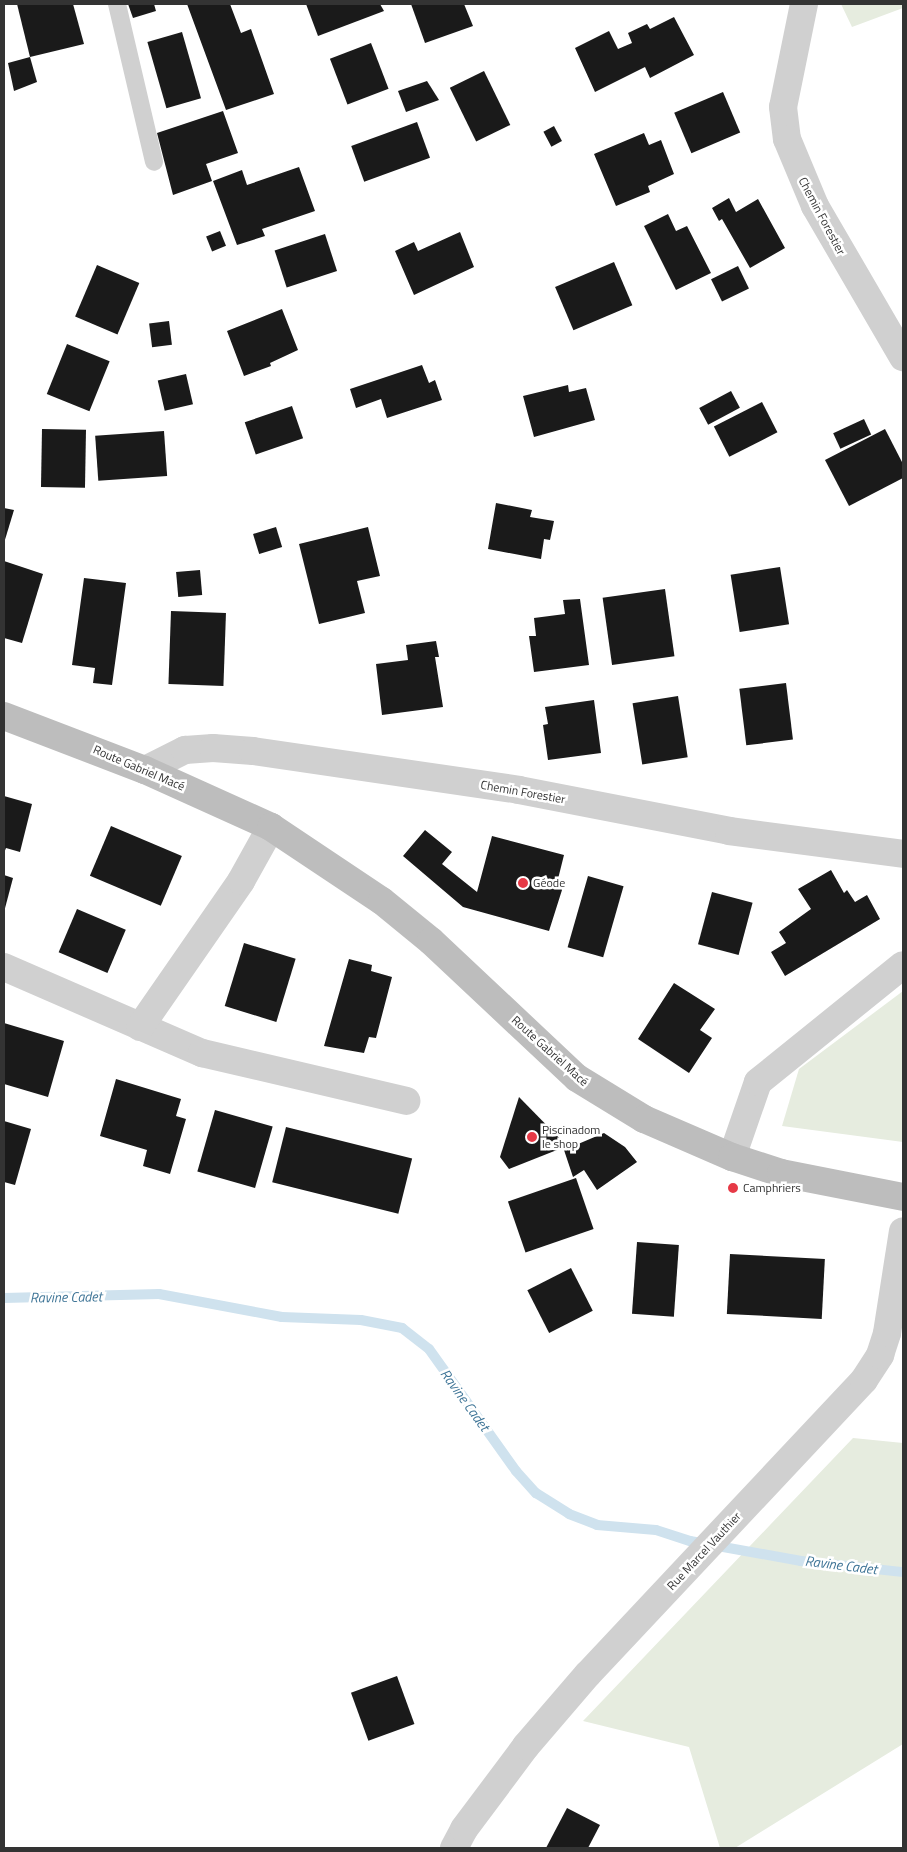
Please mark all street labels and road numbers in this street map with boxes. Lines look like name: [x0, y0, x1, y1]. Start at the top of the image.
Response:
street label: Chemin Forestier: [795, 175, 849, 257]
street label: Route Gabriel Macé: [91, 742, 187, 794]
street label: Chemin Forestier: [479, 777, 567, 807]
street label: Route Gabriel Macé: [509, 1013, 591, 1089]
street label: Rue Marcel Vauthier: [664, 1509, 744, 1593]

